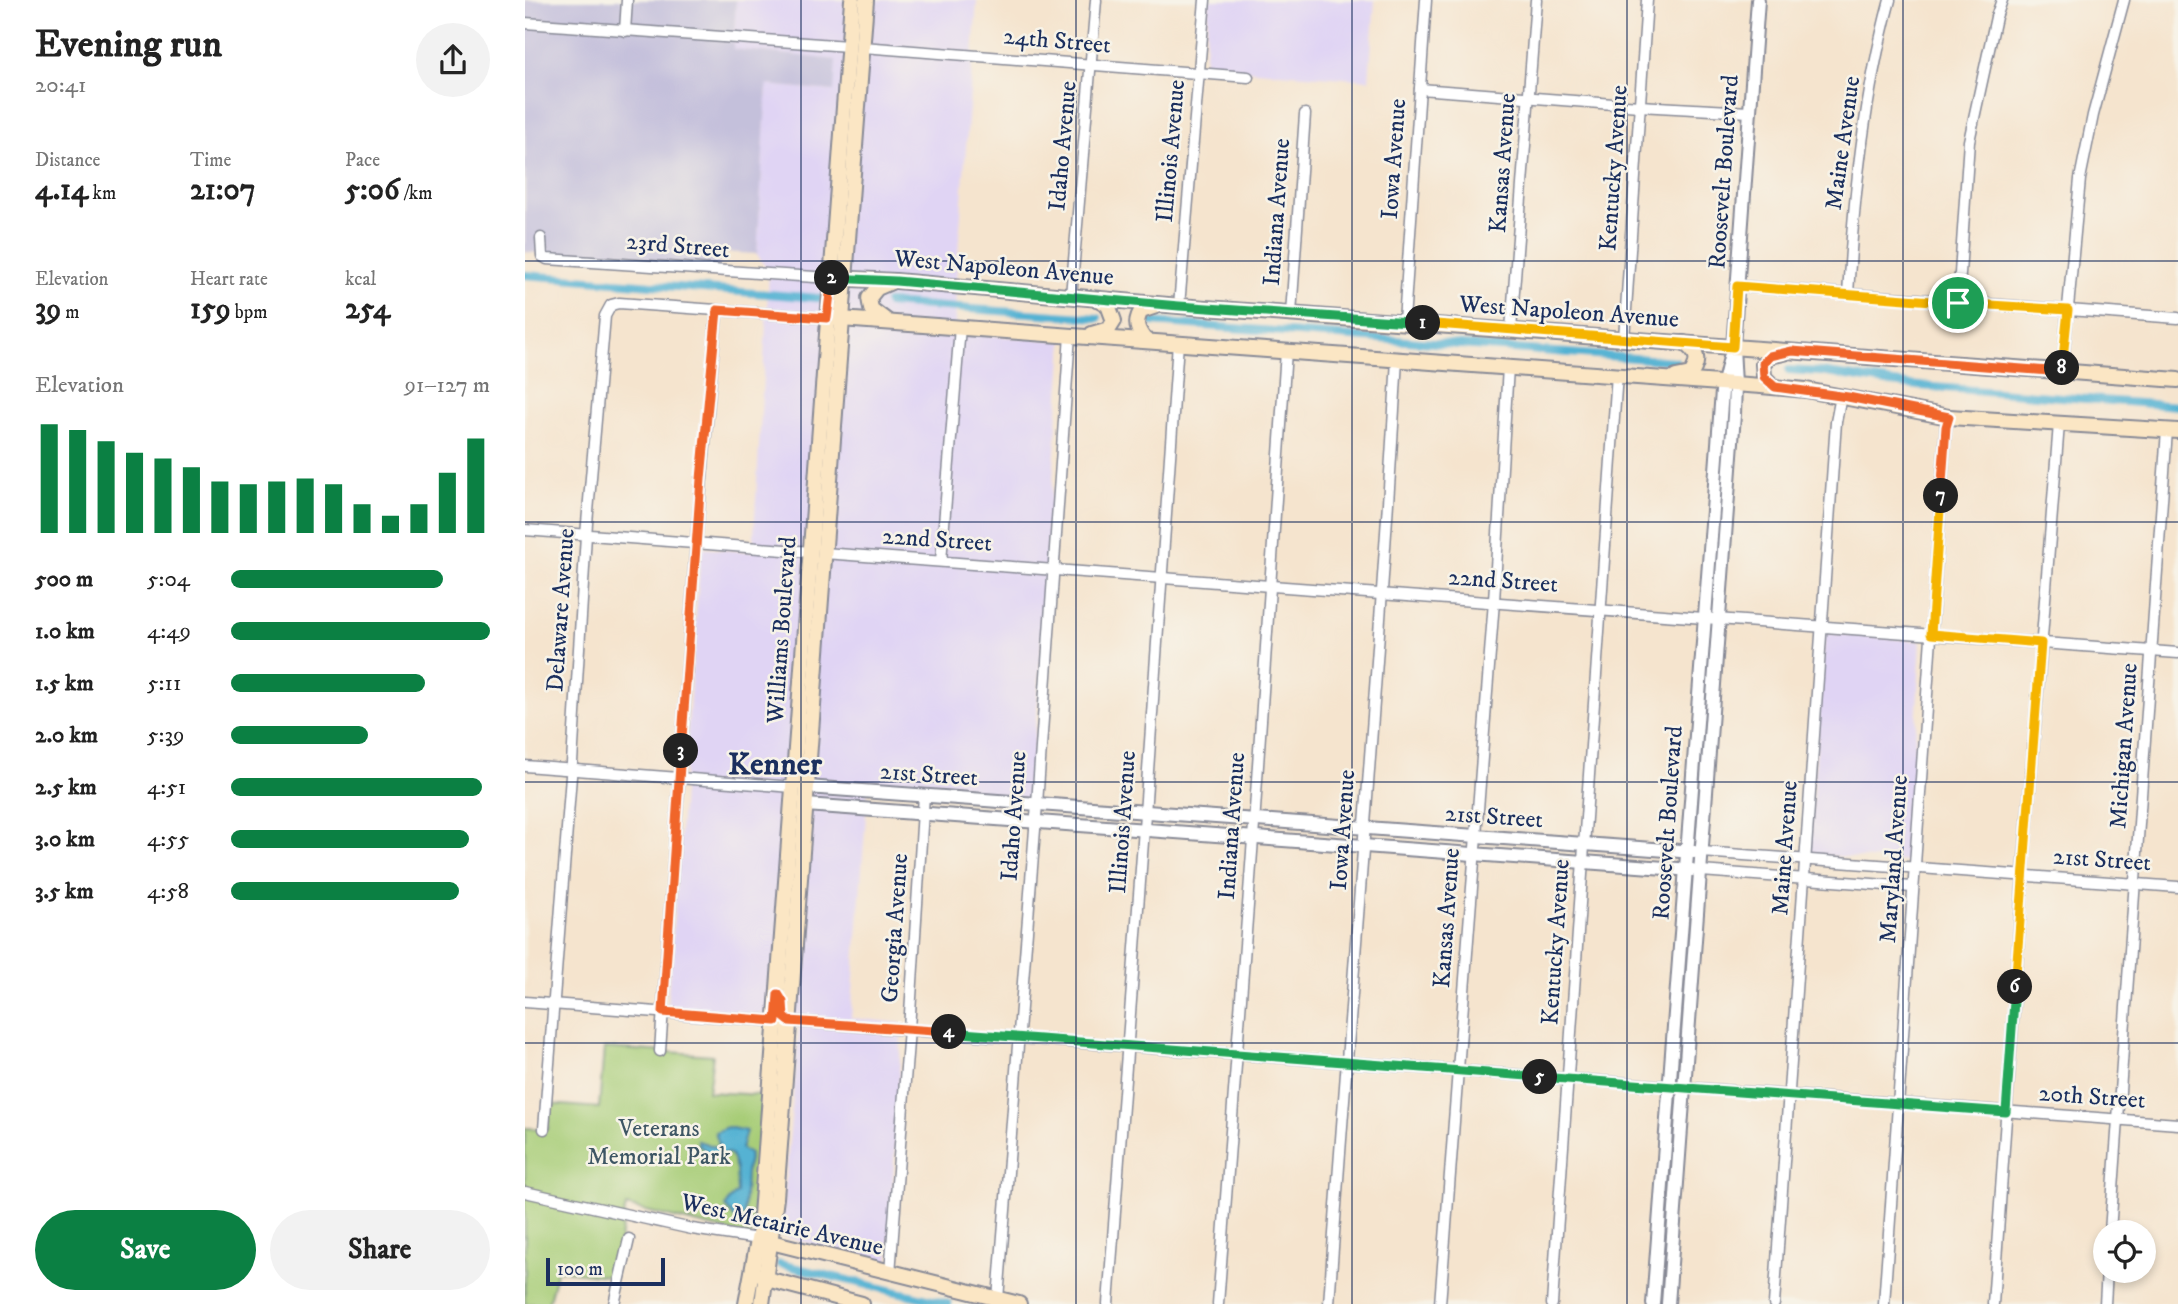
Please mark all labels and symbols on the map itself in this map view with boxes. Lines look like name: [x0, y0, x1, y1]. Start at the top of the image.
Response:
street label: 24th Street: [1002, 21, 1112, 61]
street label: Roosevelt Boulevard: [1702, 74, 1746, 270]
street label: Maine Avenue: [1819, 74, 1867, 212]
street label: Illinois Avenue: [1150, 78, 1192, 224]
street label: Idaho Avenue: [1042, 80, 1084, 212]
street label: Kentucky Avenue: [1593, 84, 1635, 252]
street label: Kansas Avenue: [1483, 92, 1523, 234]
street label: Iowa Avenue: [1375, 98, 1413, 220]
street label: Indiana Avenue: [1257, 137, 1297, 287]
street label: 23rd Street: [625, 227, 731, 265]
street label: West Napoleon Avenue: [892, 243, 1115, 293]
pin: 2: [815, 260, 849, 296]
pin: [1928, 273, 1988, 333]
street label: West Napoleon Avenue: [1457, 289, 1680, 335]
pin: 1: [1405, 306, 1441, 340]
pin: 8: [2045, 350, 2079, 386]
pin: 7: [1923, 478, 1959, 514]
street label: 22nd Street: [881, 521, 993, 559]
street label: Delaware Avenue: [540, 527, 582, 693]
street label: Williams Boulevard: [760, 536, 803, 725]
street label: 22nd Street: [1447, 562, 1559, 600]
street label: Michigan Avenue: [2103, 662, 2145, 830]
street label: Roosevelt Boulevard: [1646, 725, 1690, 921]
pin: 3: [663, 734, 699, 768]
district label: Kenner: [728, 745, 823, 785]
street label: Illinois Avenue: [1103, 749, 1143, 894]
street label: Idaho Avenue: [994, 750, 1034, 882]
street label: Indiana Avenue: [1212, 751, 1252, 901]
street label: 21st Street: [879, 757, 979, 793]
street label: Iowa Avenue: [1324, 769, 1362, 891]
street label: Maryland Avenue: [1873, 774, 1915, 944]
street label: Maine Avenue: [1765, 780, 1805, 916]
street label: 21st Street: [1444, 799, 1544, 835]
street label: 21st Street: [2052, 842, 2152, 878]
street label: Kansas Avenue: [1427, 847, 1467, 989]
street label: Georgia Avenue: [875, 852, 915, 1004]
street label: Kentucky Avenue: [1535, 858, 1577, 1026]
pin: 6: [1997, 970, 2033, 1004]
pin: 4: [931, 1014, 967, 1050]
pin: 5: [1523, 1060, 1557, 1094]
street label: 20th Street: [2038, 1078, 2147, 1116]
park label: Veterans Memorial Park: [587, 1114, 731, 1172]
street label: West Metairie Avenue: [677, 1187, 886, 1263]
scale bar: [546, 1255, 665, 1287]

